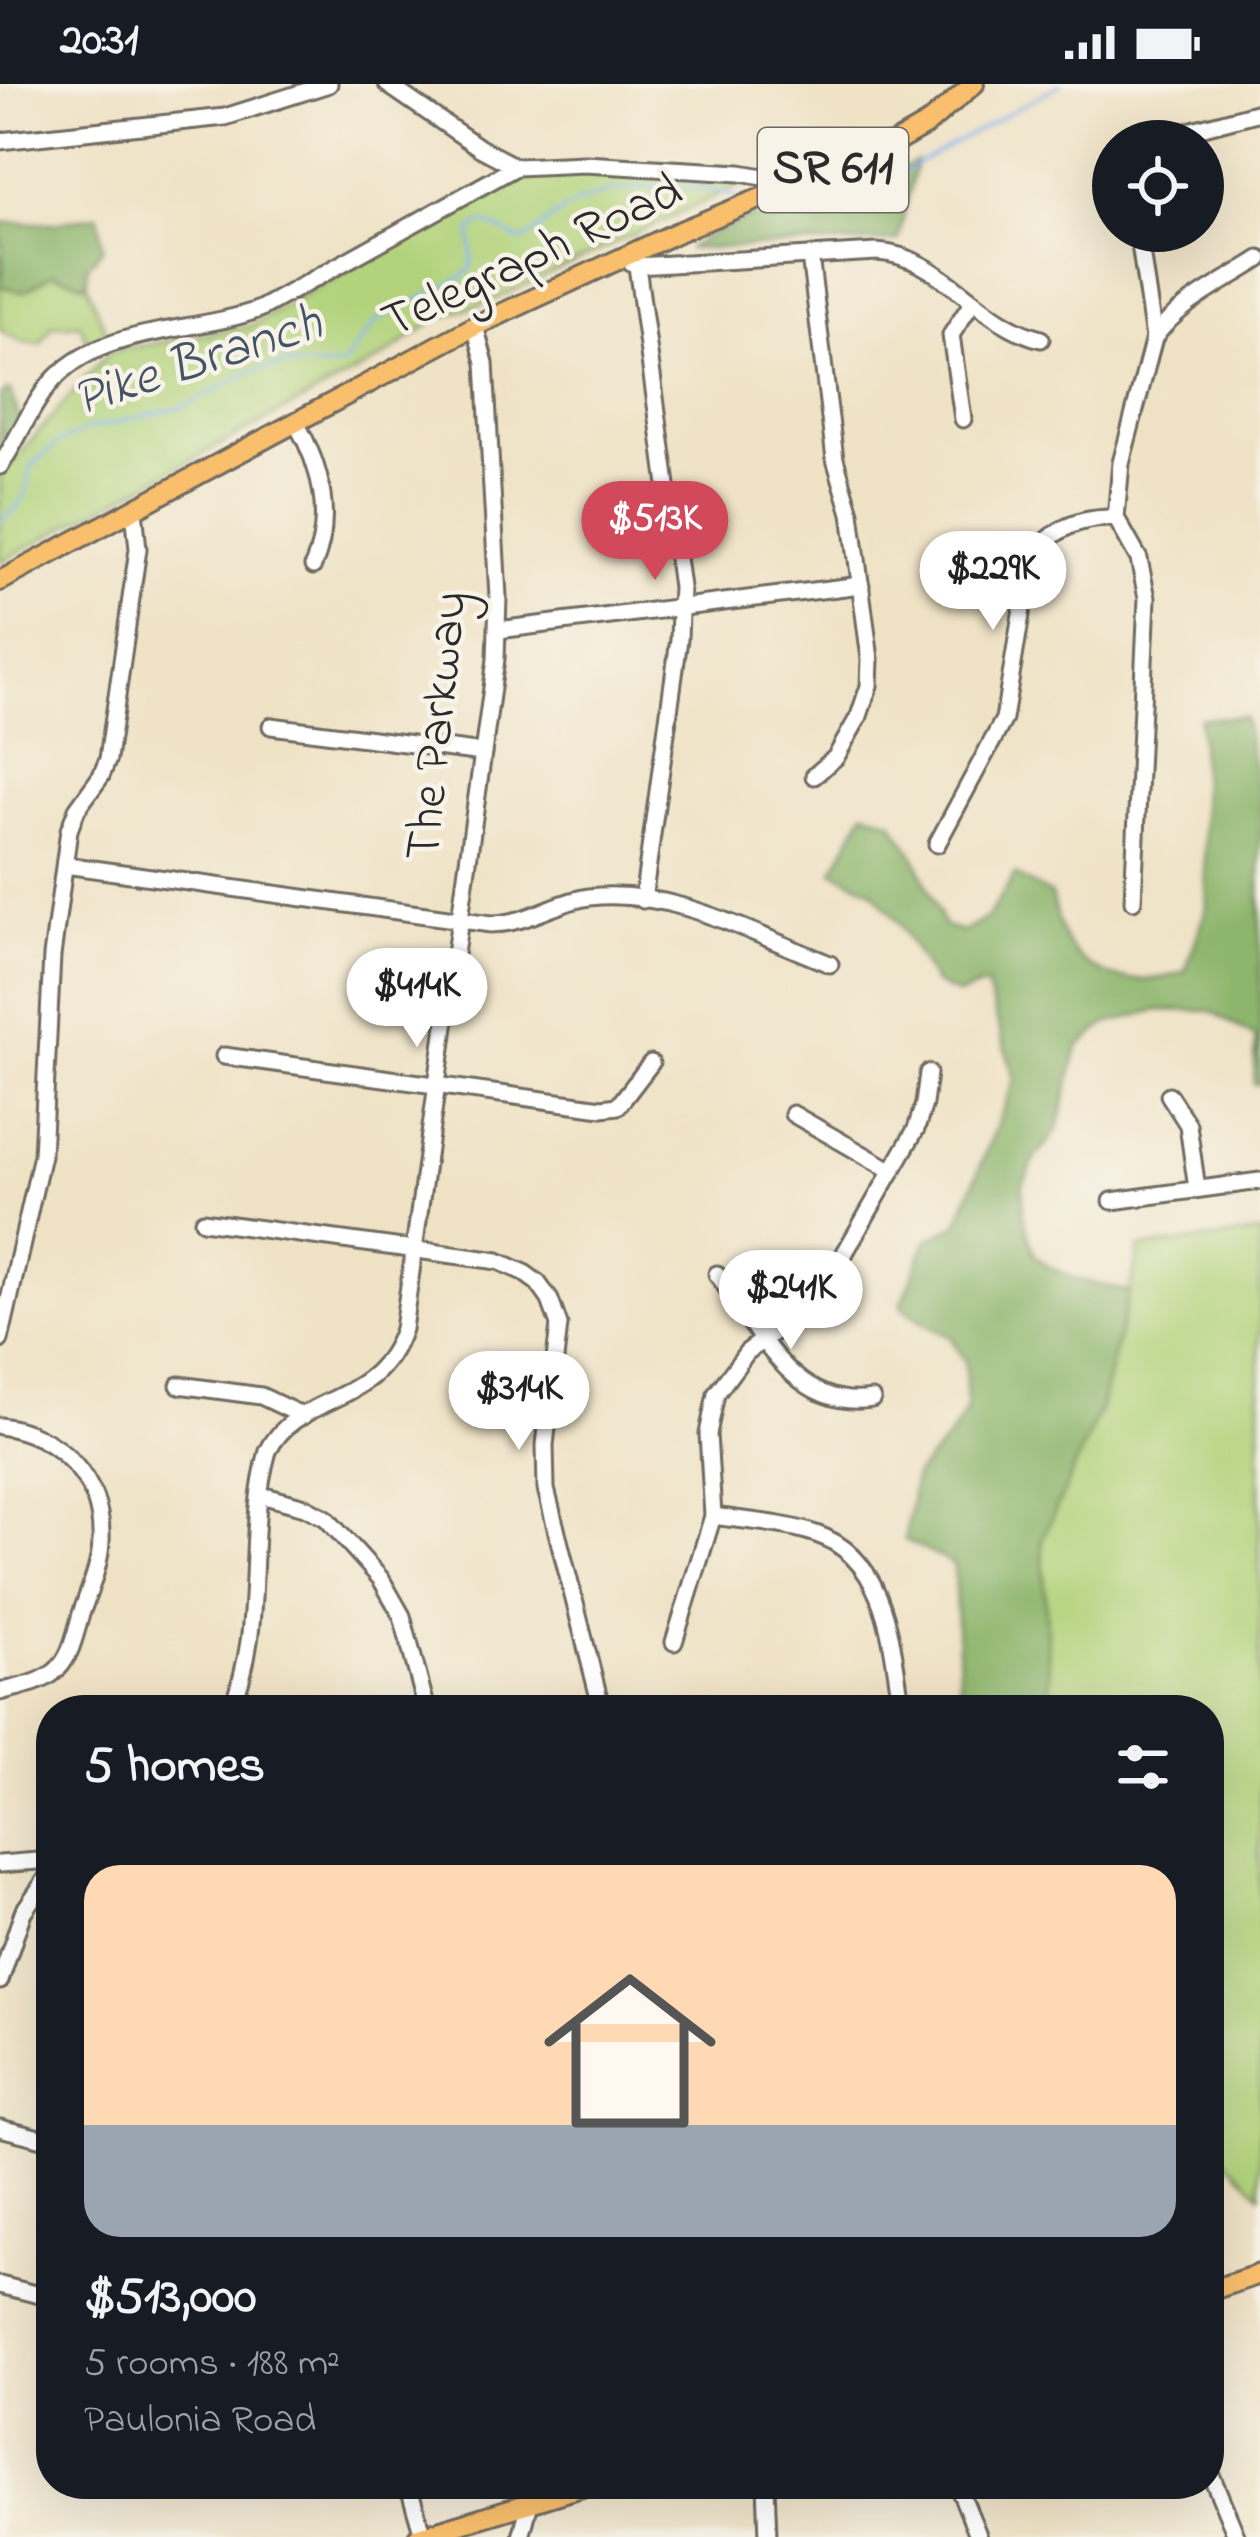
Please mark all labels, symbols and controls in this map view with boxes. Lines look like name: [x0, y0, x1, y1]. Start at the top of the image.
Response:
text: 20:31: [60, 9, 139, 75]
map controls: [1092, 120, 1224, 252]
button: locate: [1092, 120, 1224, 252]
road number: SR 611: [758, 128, 908, 212]
street label: Telegraph Road: [370, 156, 696, 360]
water label: Pike Branch: [63, 286, 334, 440]
pin: $513K: [571, 481, 739, 583]
text: $513K: [608, 491, 702, 548]
pin: $229K: [909, 531, 1077, 633]
text: $229K: [946, 541, 1040, 598]
street label: The Parkway: [388, 588, 490, 864]
pin: $414K: [333, 948, 501, 1050]
text: $414K: [373, 958, 461, 1015]
pin: $241K: [707, 1250, 875, 1352]
text: $241K: [746, 1260, 836, 1317]
pin: $314K: [435, 1351, 603, 1453]
text: $314K: [475, 1361, 563, 1418]
text: 5 homes: [84, 1730, 265, 1805]
icon: filters: [1110, 1734, 1176, 1800]
icon: home: [522, 1943, 738, 2159]
text: $513,000: [84, 2261, 256, 2336]
text: 5 rooms · 188 m²: [84, 2336, 340, 2393]
text: Paulonia Road: [84, 2393, 316, 2450]

